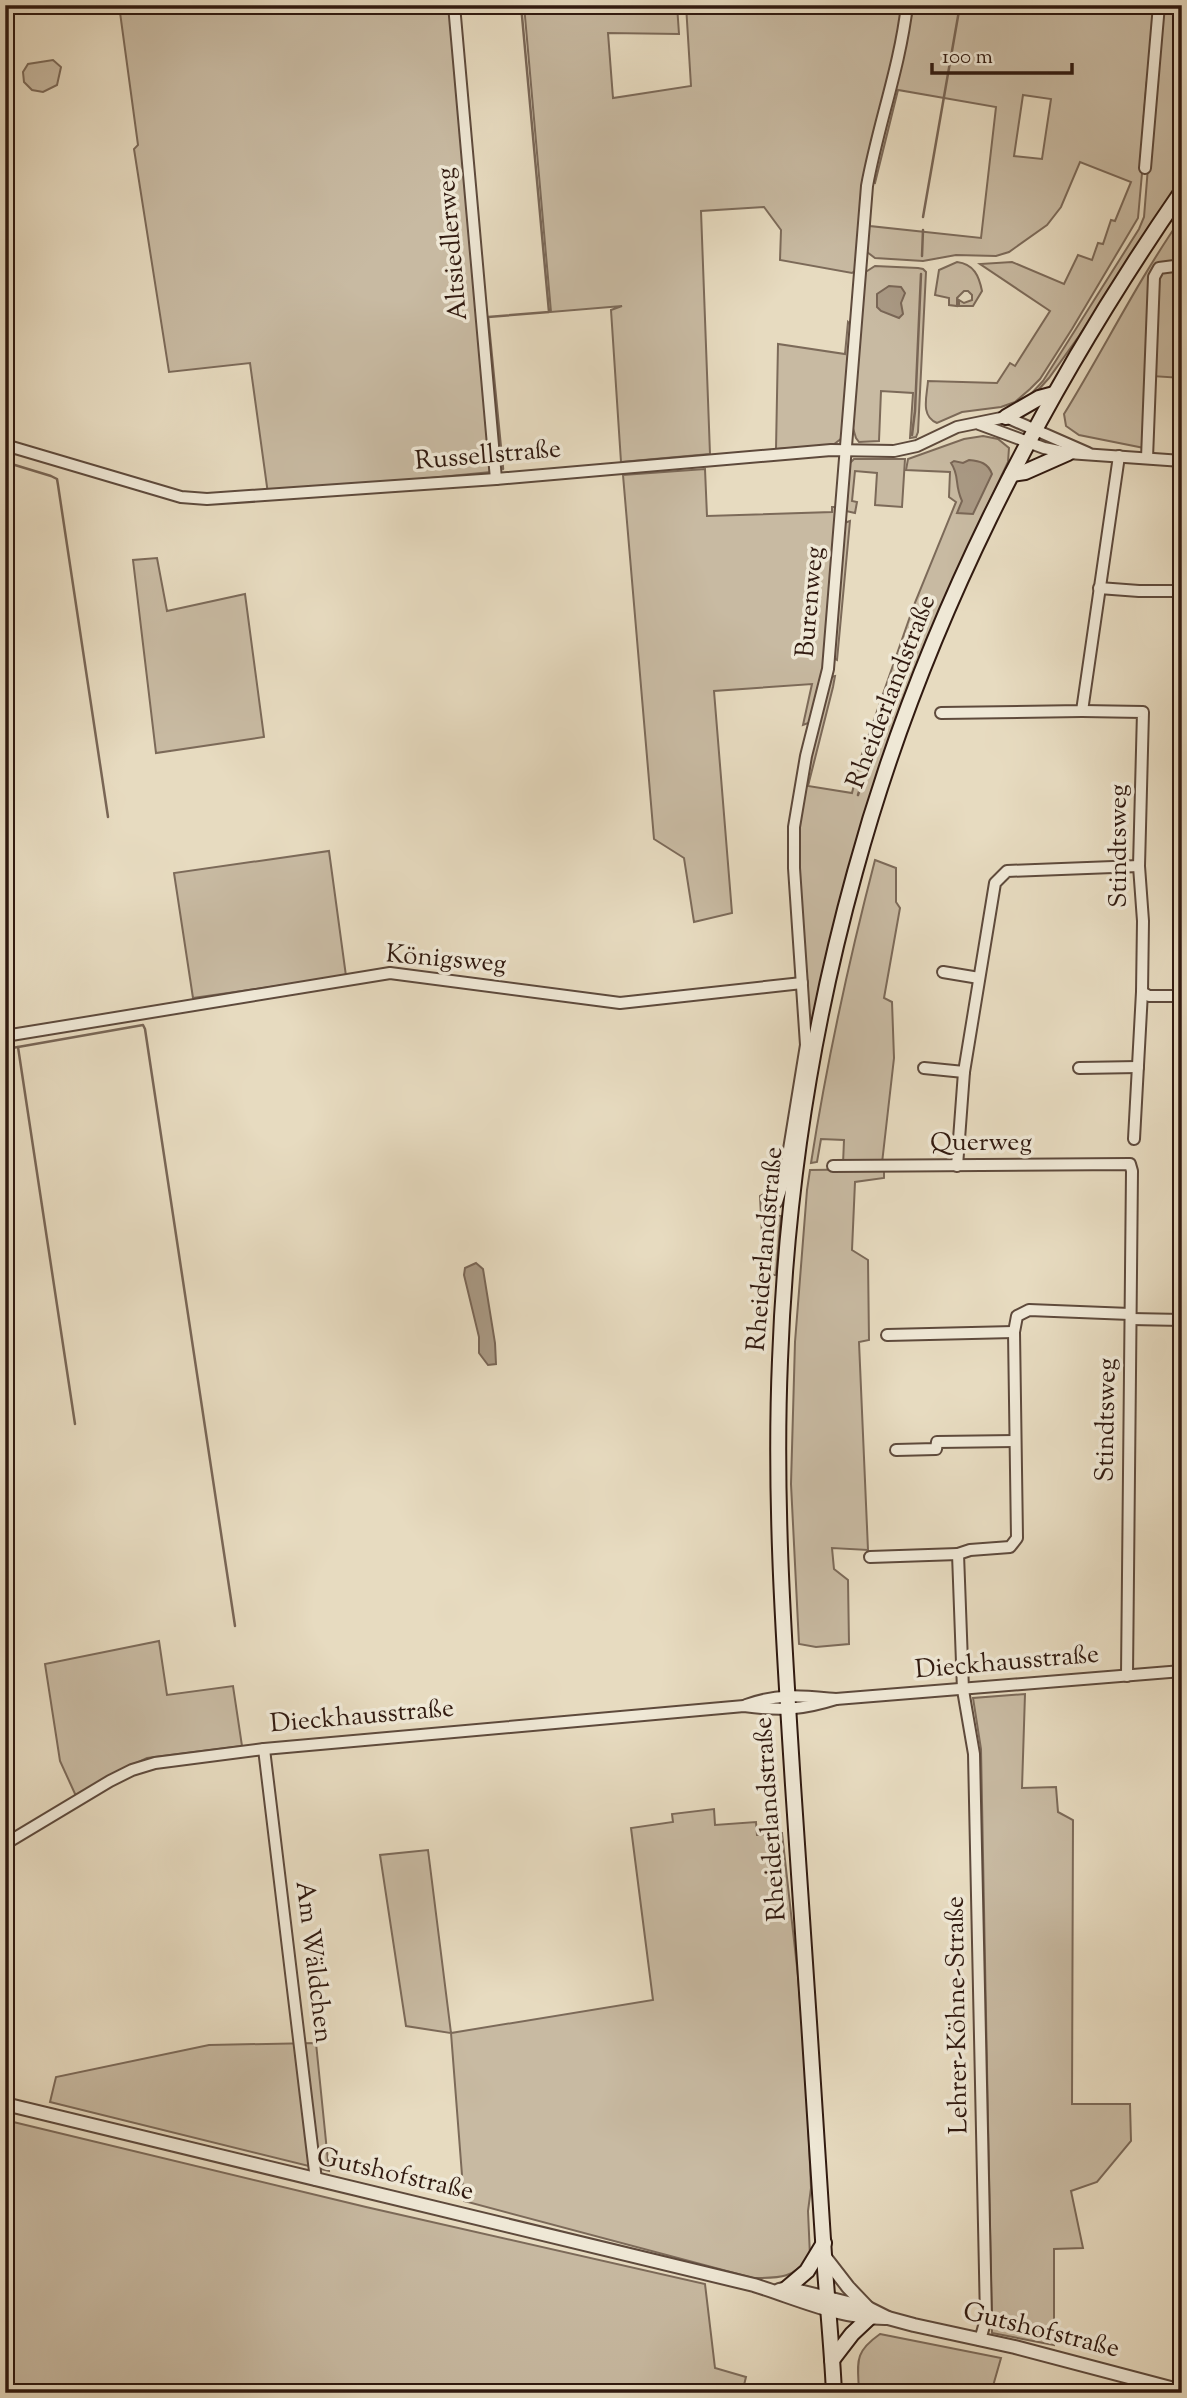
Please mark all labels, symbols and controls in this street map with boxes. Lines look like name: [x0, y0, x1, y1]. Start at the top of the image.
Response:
scale bar: [932, 32, 1072, 76]
text: 100 m: [942, 43, 993, 73]
street label: Altsiedlerweg: [428, 166, 478, 322]
street label: Russellstraße: [413, 431, 563, 481]
street label: Burenweg: [788, 545, 834, 659]
street label: Rheiderlandstraße: [838, 590, 946, 794]
street label: Stindtsweg: [1101, 784, 1138, 908]
street label: Königsweg: [384, 936, 508, 984]
street label: Querweg: [930, 1125, 1032, 1162]
street label: Rheiderlandstraße: [739, 1145, 793, 1353]
street label: Stindtsweg: [1087, 1358, 1127, 1482]
street label: Dieckhausstraße: [913, 1637, 1101, 1689]
street label: Dieckhausstraße: [268, 1691, 456, 1743]
street label: Rheiderlandstraße: [745, 1716, 797, 1922]
street label: Am Wäldchen: [285, 1879, 341, 2045]
street label: Lehrer-Köhne-Straße: [937, 1896, 979, 2134]
street label: Gutshofstraße: [313, 2139, 477, 2211]
street label: Gutshofstraße: [959, 2294, 1123, 2368]

